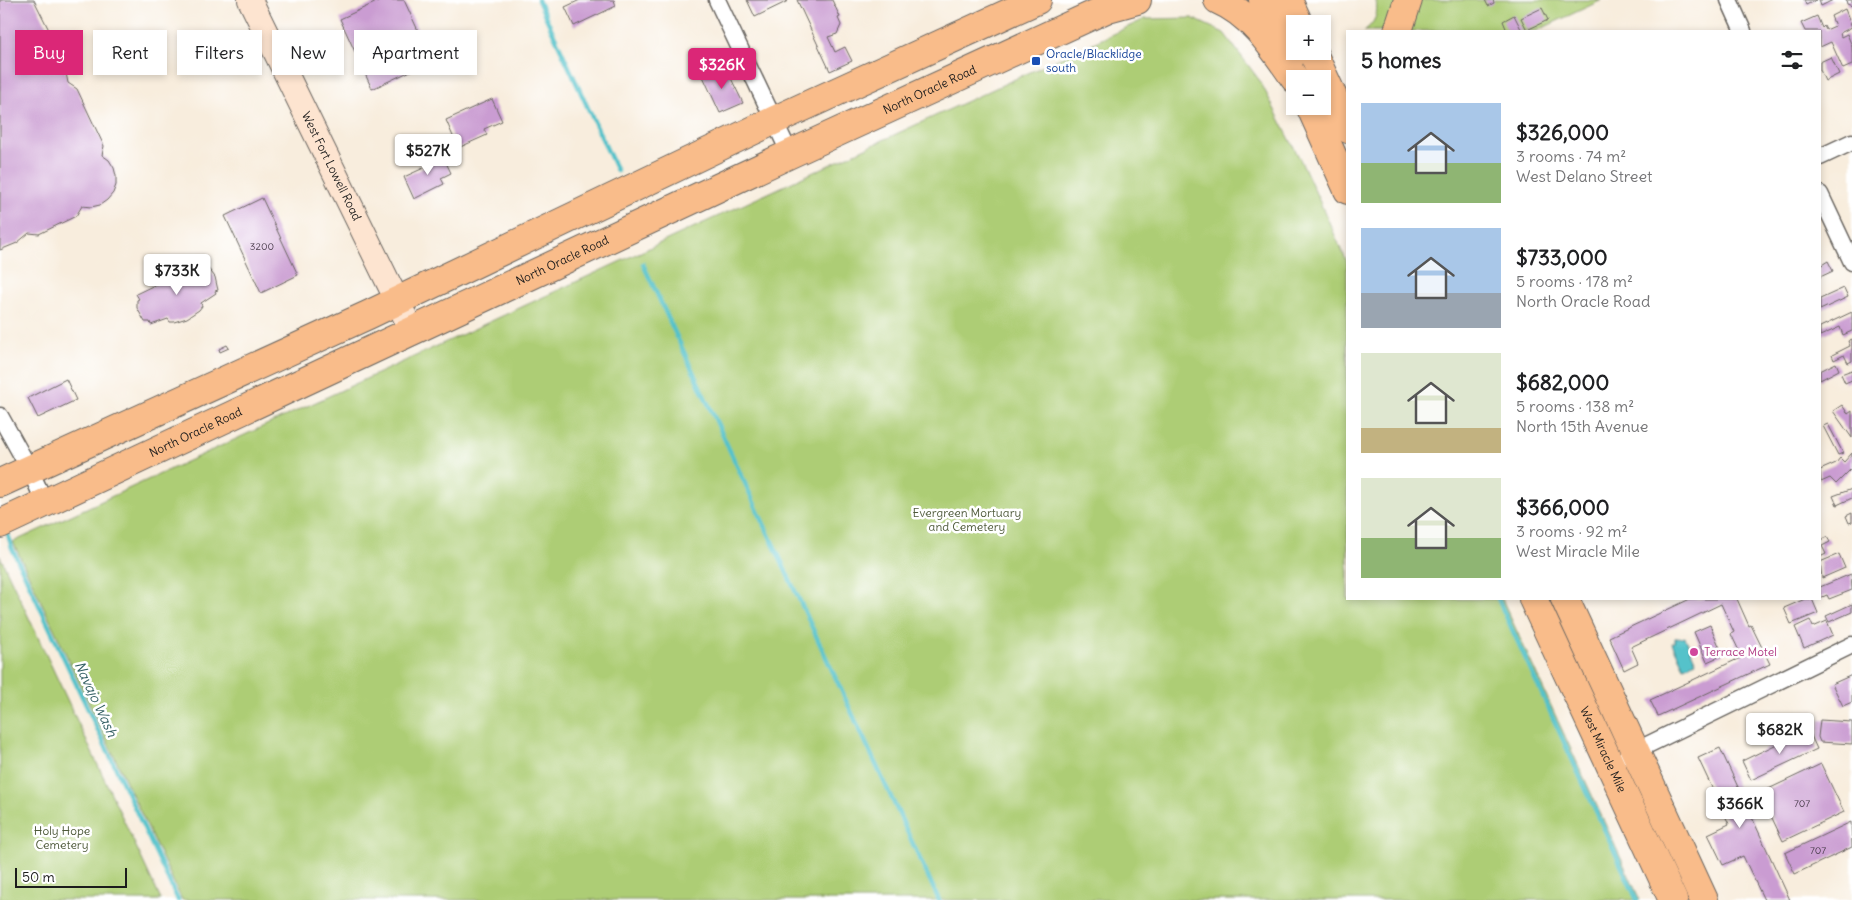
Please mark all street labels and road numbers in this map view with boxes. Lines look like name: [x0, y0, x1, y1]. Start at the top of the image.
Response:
street label: North Oracle Road: [880, 62, 978, 117]
street label: West Fort Lowell Road: [299, 109, 365, 223]
street label: North Oracle Road: [513, 232, 611, 288]
street label: North Oracle Road: [147, 404, 244, 460]
street label: West Miracle Mile: [1577, 704, 1630, 795]

